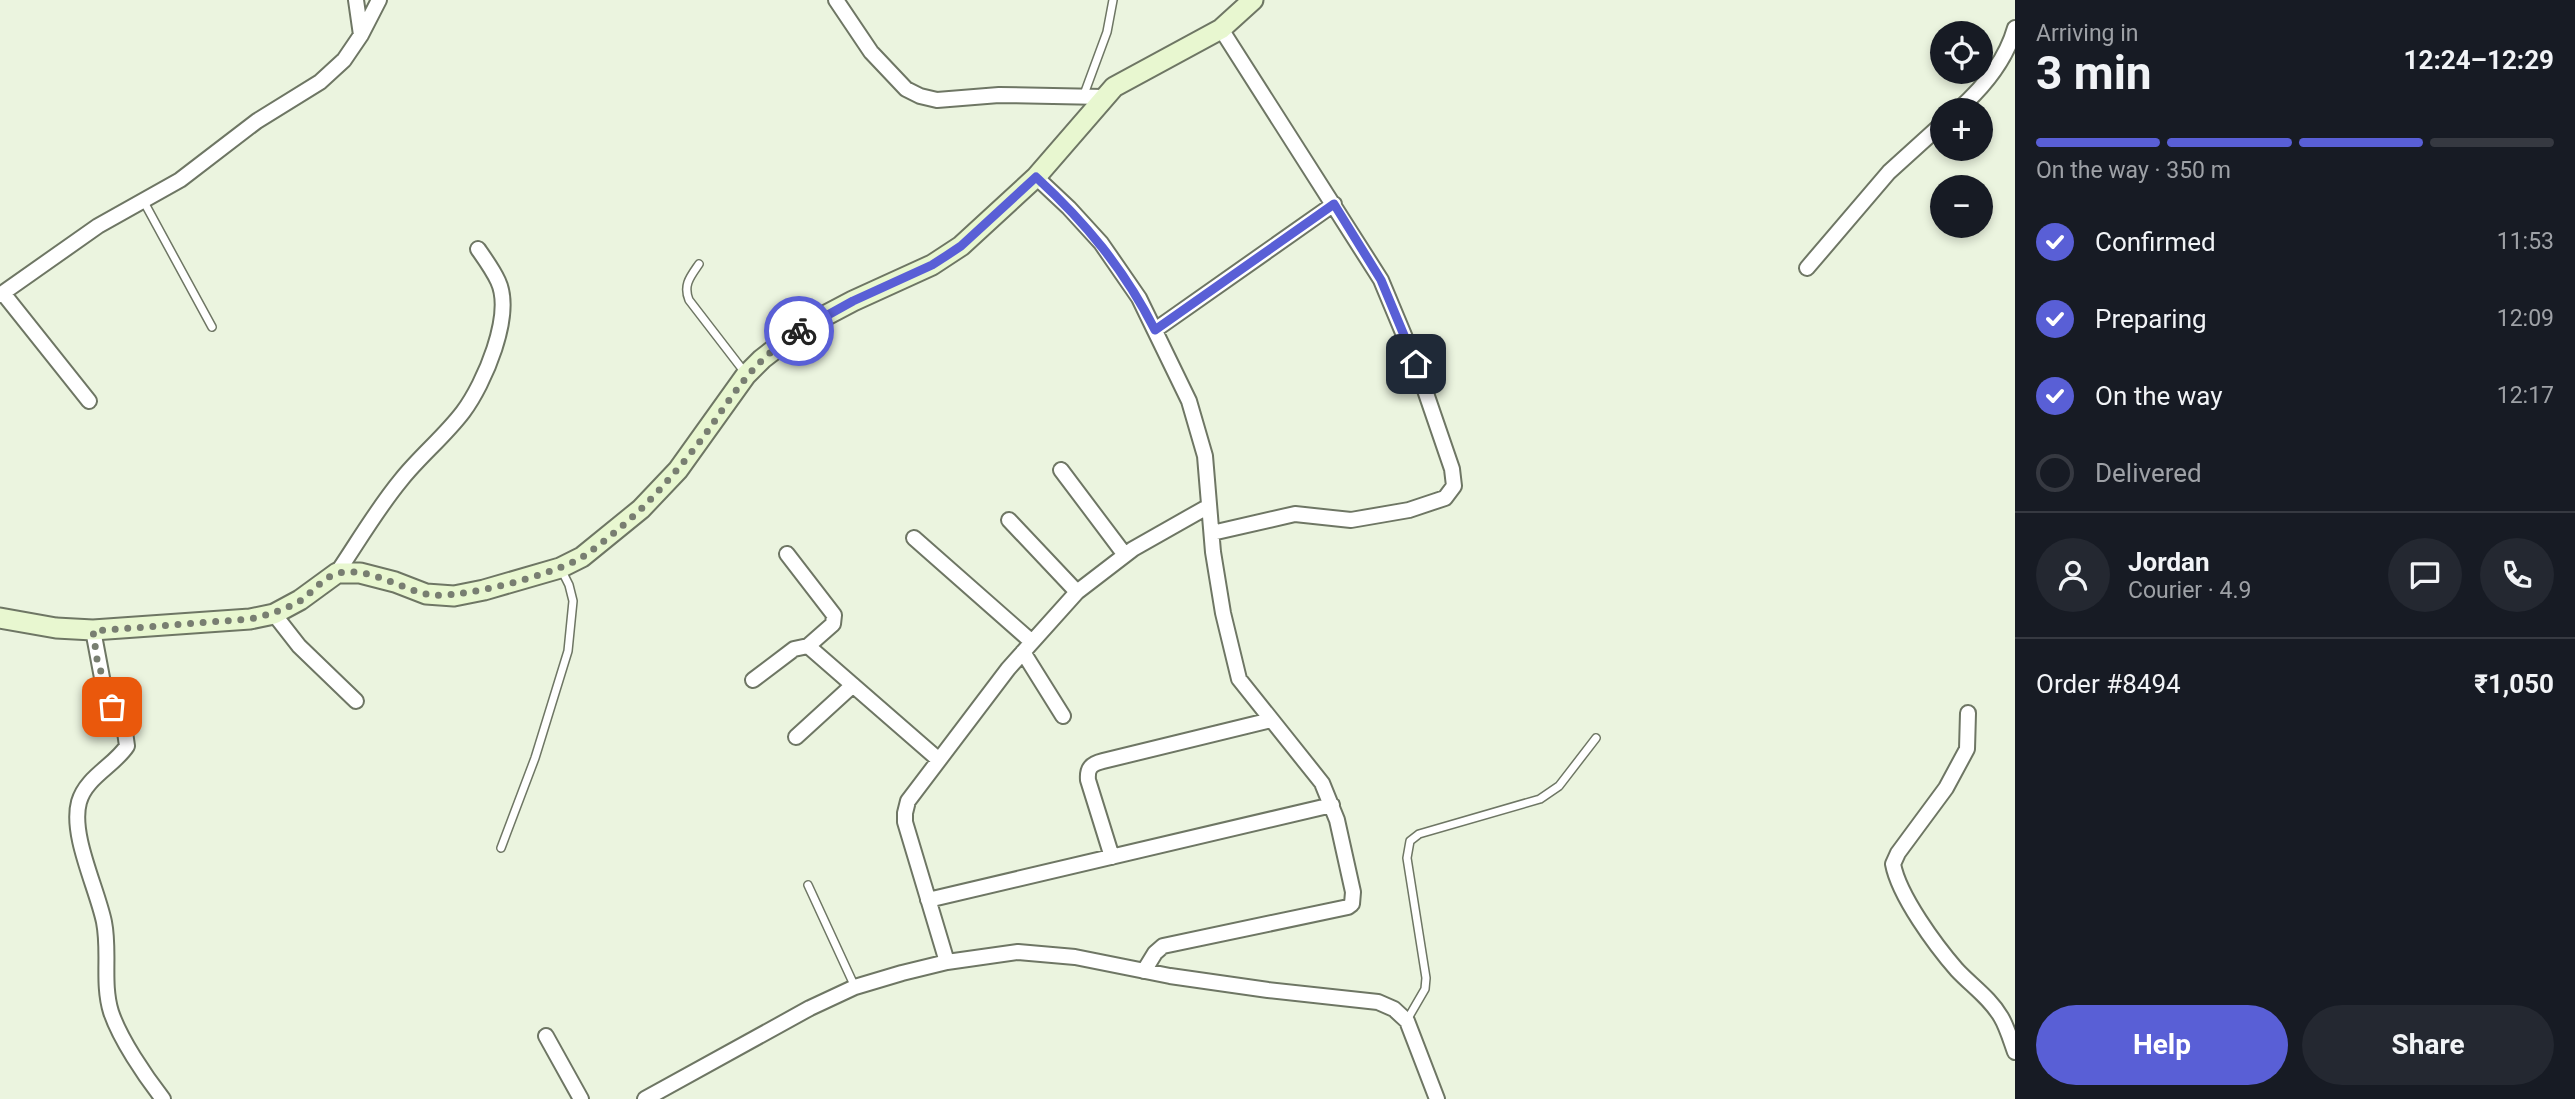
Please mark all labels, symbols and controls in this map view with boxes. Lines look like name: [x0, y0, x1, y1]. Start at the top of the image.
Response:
text: Arriving in: [2036, 20, 2139, 47]
map controls: [1930, 21, 1993, 238]
button: locate: [1930, 21, 1993, 84]
text: 12:24–12:29: [2404, 45, 2554, 75]
text: 3 min: [2036, 46, 2152, 100]
button: +: [1930, 98, 1993, 161]
text: On the way · 350 m: [2036, 157, 2231, 184]
button: −: [1930, 175, 1993, 238]
icon: check: [2036, 223, 2074, 261]
text: Confirmed: [2095, 227, 2216, 257]
text: 11:53: [2497, 228, 2554, 255]
courier: [764, 296, 834, 366]
icon: check: [2036, 300, 2074, 338]
text: Preparing: [2095, 304, 2207, 334]
text: 12:09: [2497, 305, 2554, 332]
icon: bike: [780, 312, 818, 350]
pin: [1386, 334, 1446, 394]
icon: home: [1397, 345, 1435, 383]
icon: check: [2036, 377, 2074, 415]
text: On the way: [2095, 381, 2223, 411]
text: 12:17: [2497, 382, 2554, 409]
text: Delivered: [2095, 458, 2202, 488]
button: person: [2036, 538, 2110, 612]
button: chat: [2388, 538, 2462, 612]
button: phone: [2480, 538, 2554, 612]
text: Jordan: [2128, 547, 2210, 577]
text: Courier · 4.9: [2128, 577, 2251, 604]
text: Order #8494: [2036, 669, 2181, 699]
text: ₹1,050: [2474, 669, 2554, 699]
pin: [82, 677, 142, 737]
icon: bag: [93, 688, 131, 726]
button: Help: [2036, 1005, 2288, 1085]
button: Share: [2302, 1005, 2554, 1085]

